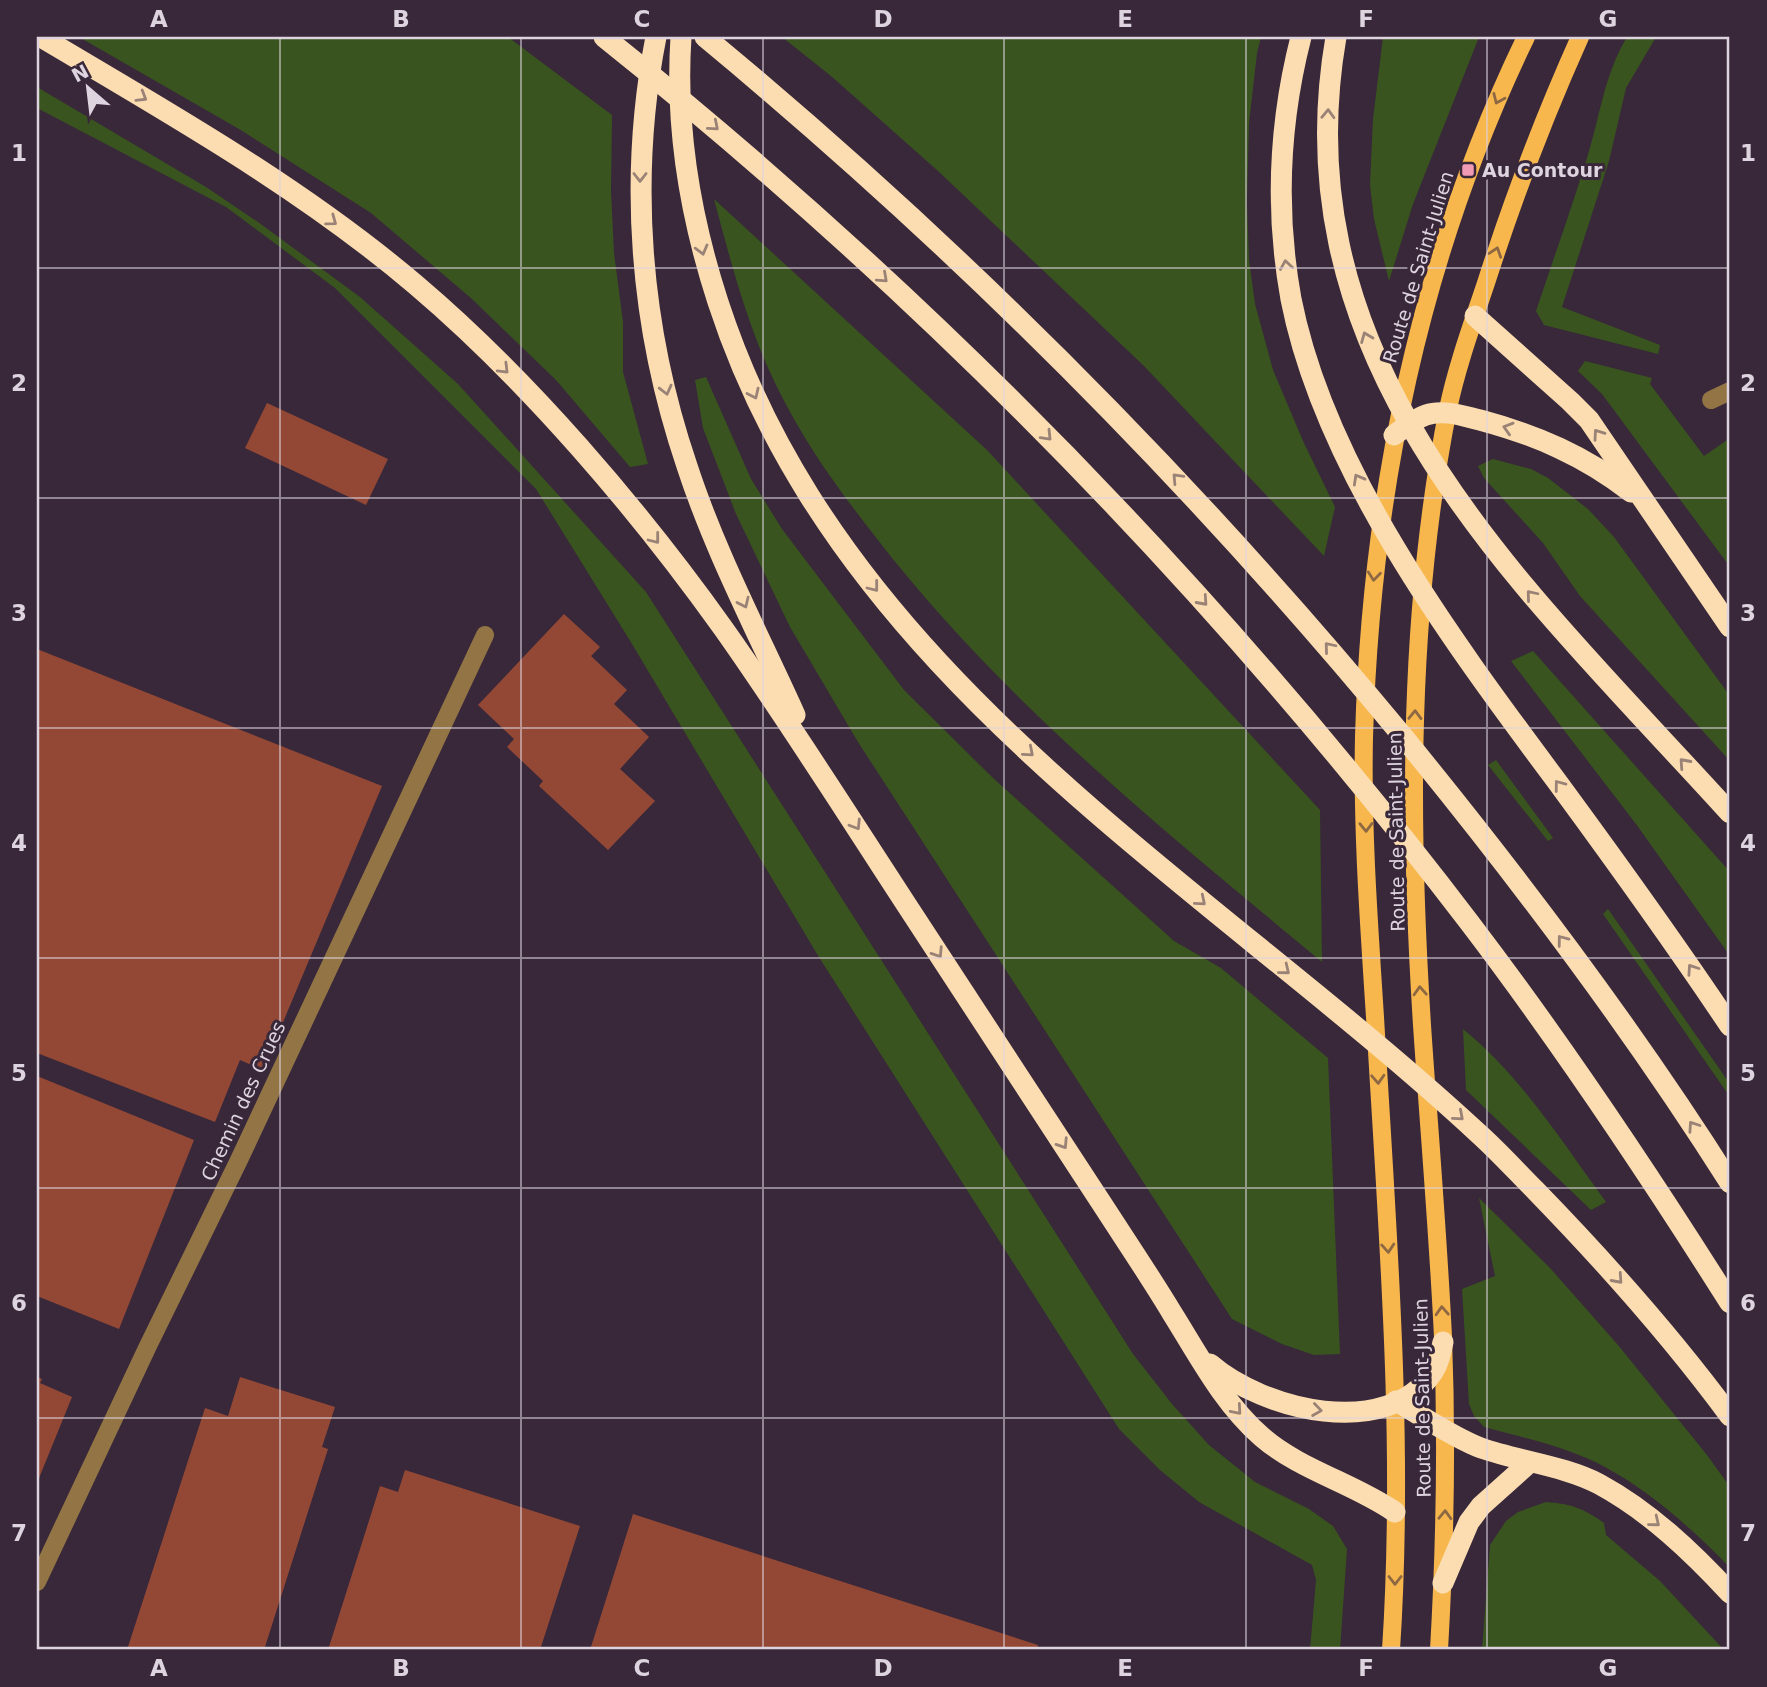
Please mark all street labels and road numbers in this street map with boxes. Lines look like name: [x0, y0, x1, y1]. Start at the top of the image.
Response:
street label: Route de Saint-Julien: [1378, 168, 1458, 366]
street label: Route de Saint-Julien: [1383, 732, 1409, 932]
street label: Chemin des Crues: [196, 1018, 290, 1184]
street label: Route de Saint-Julien: [1409, 1298, 1435, 1498]

